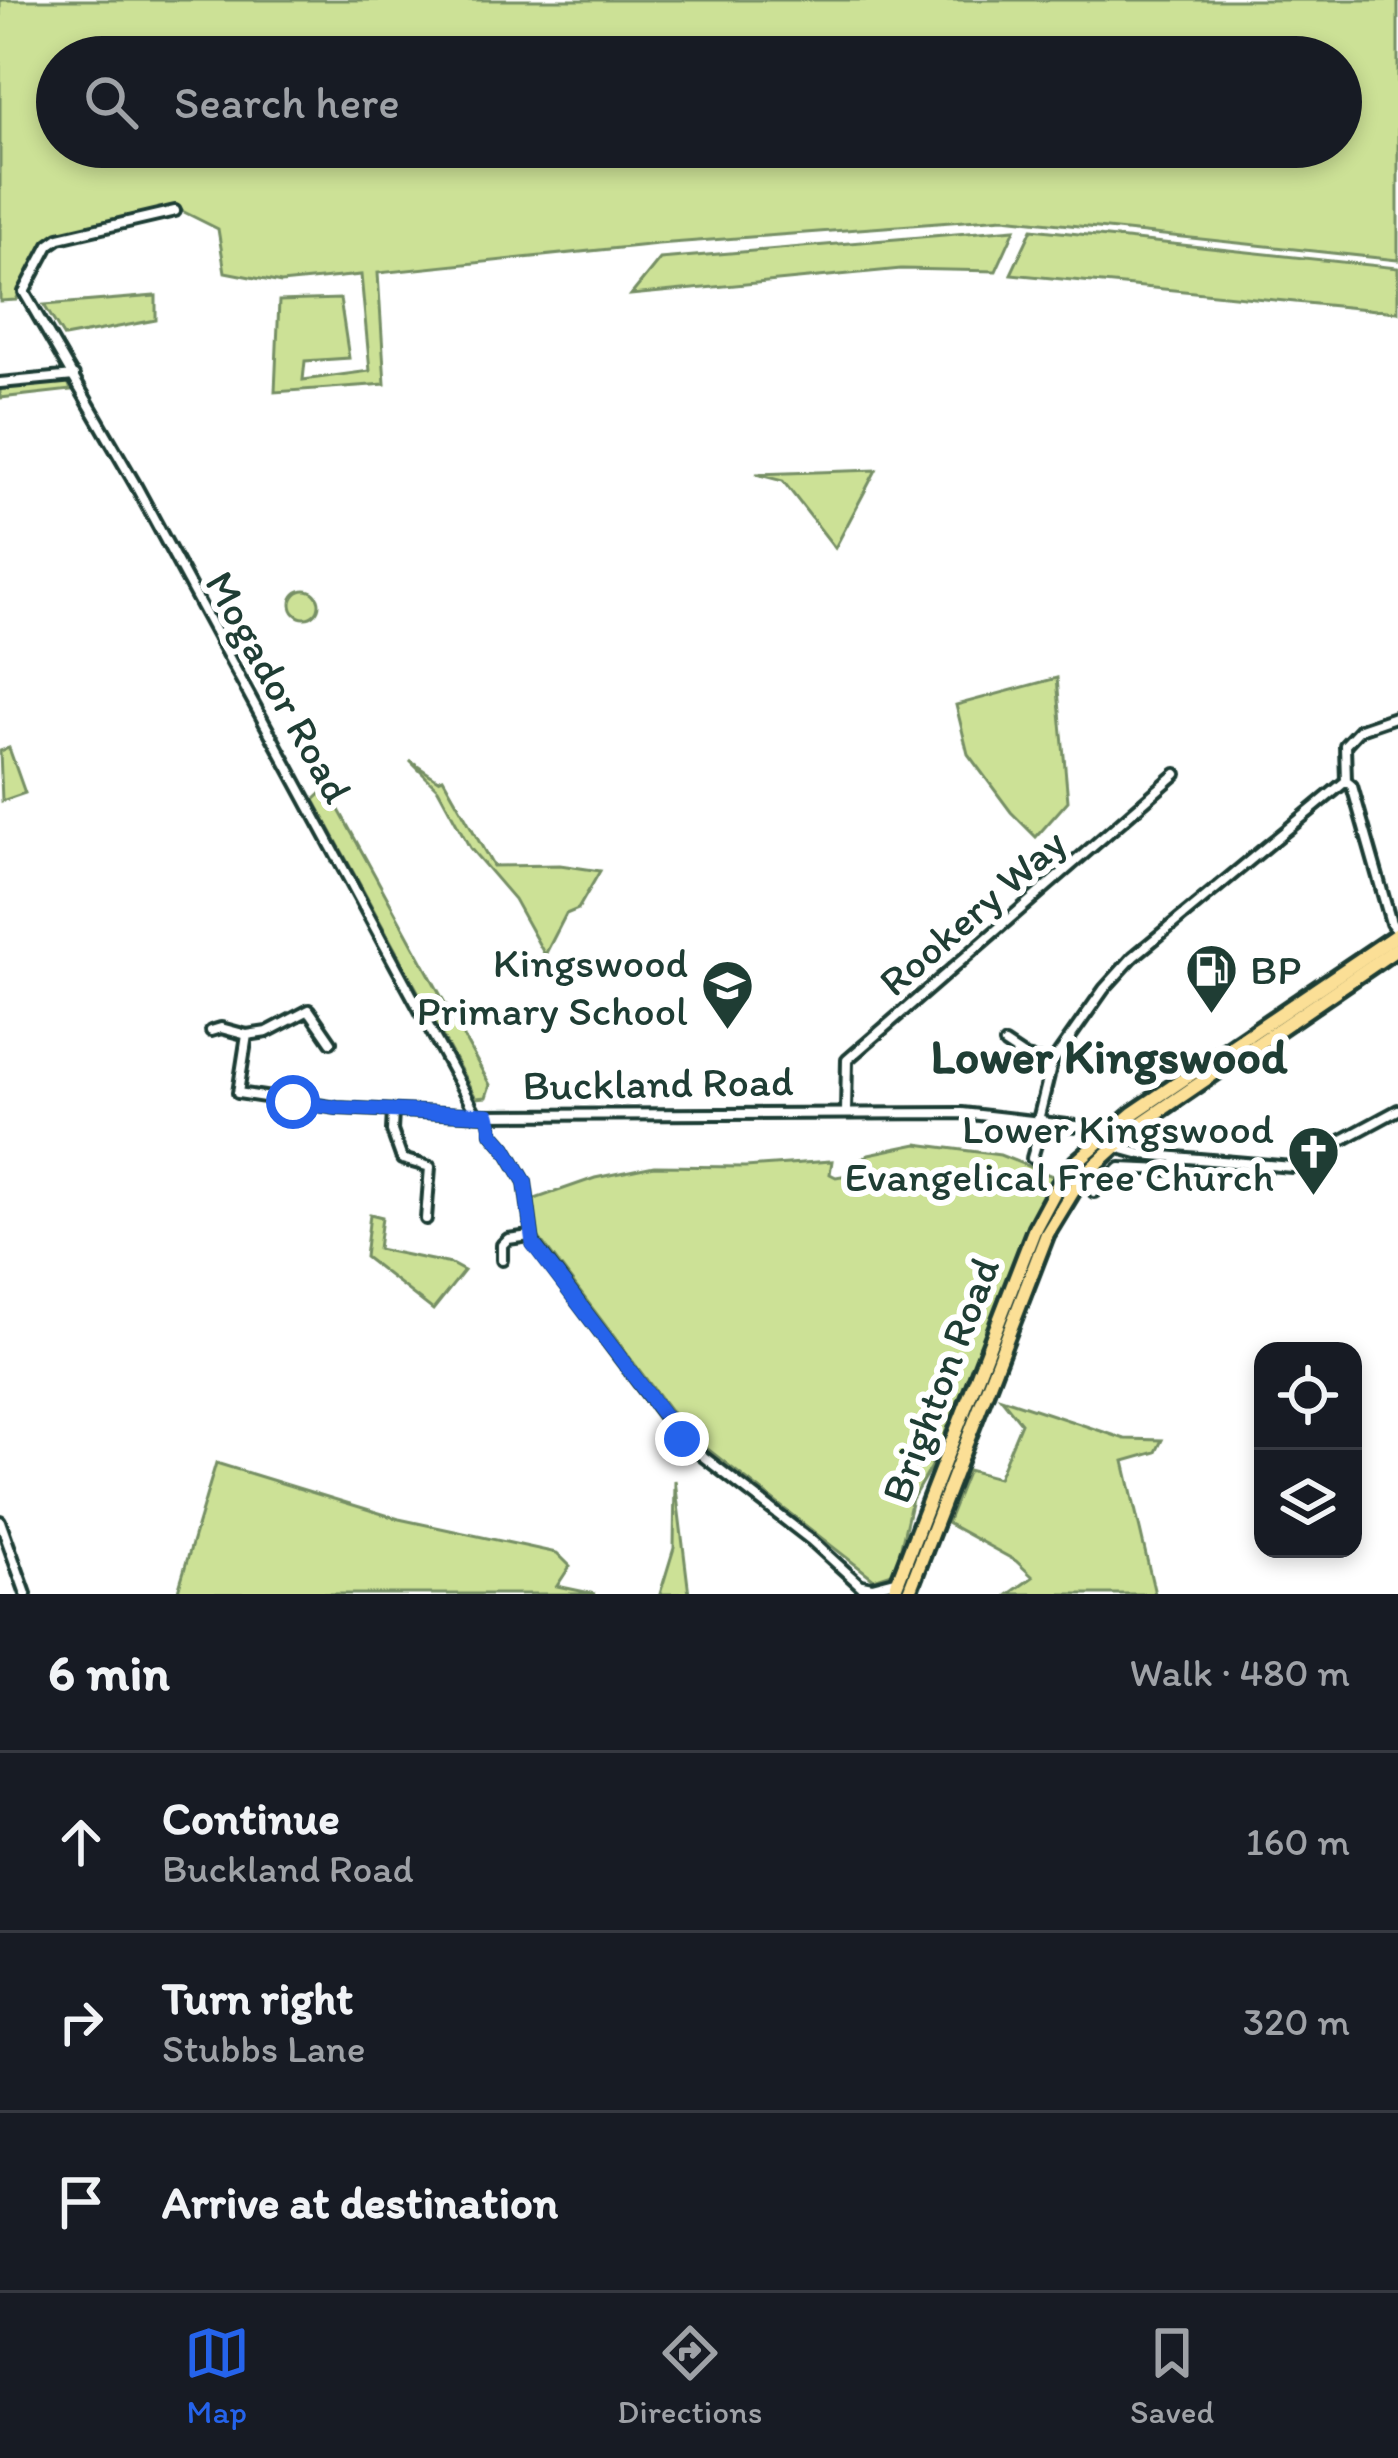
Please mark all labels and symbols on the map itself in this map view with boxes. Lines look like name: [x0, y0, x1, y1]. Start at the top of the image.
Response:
street label: Mogador Road: [194, 562, 364, 812]
street label: Rookery Way: [868, 817, 1076, 1007]
place label: Kingswood Primary School: [417, 937, 688, 1036]
fuel station icon: BP: [1183, 941, 1239, 1015]
place label: BP: [1250, 944, 1301, 995]
school or university icon: Kingswood Primary School: [699, 958, 755, 1032]
district label: Lower Kingswood: [931, 1027, 1288, 1085]
street label: Buckland Road: [522, 1055, 794, 1111]
route start: [266, 1075, 320, 1129]
place label: Lower Kingswood Evangelical Free Church: [844, 1103, 1274, 1202]
church icon: Lower Kingswood Evangelical Free Church: [1285, 1124, 1341, 1198]
street label: Brighton Road: [870, 1250, 1010, 1510]
route end: [655, 1412, 709, 1466]

